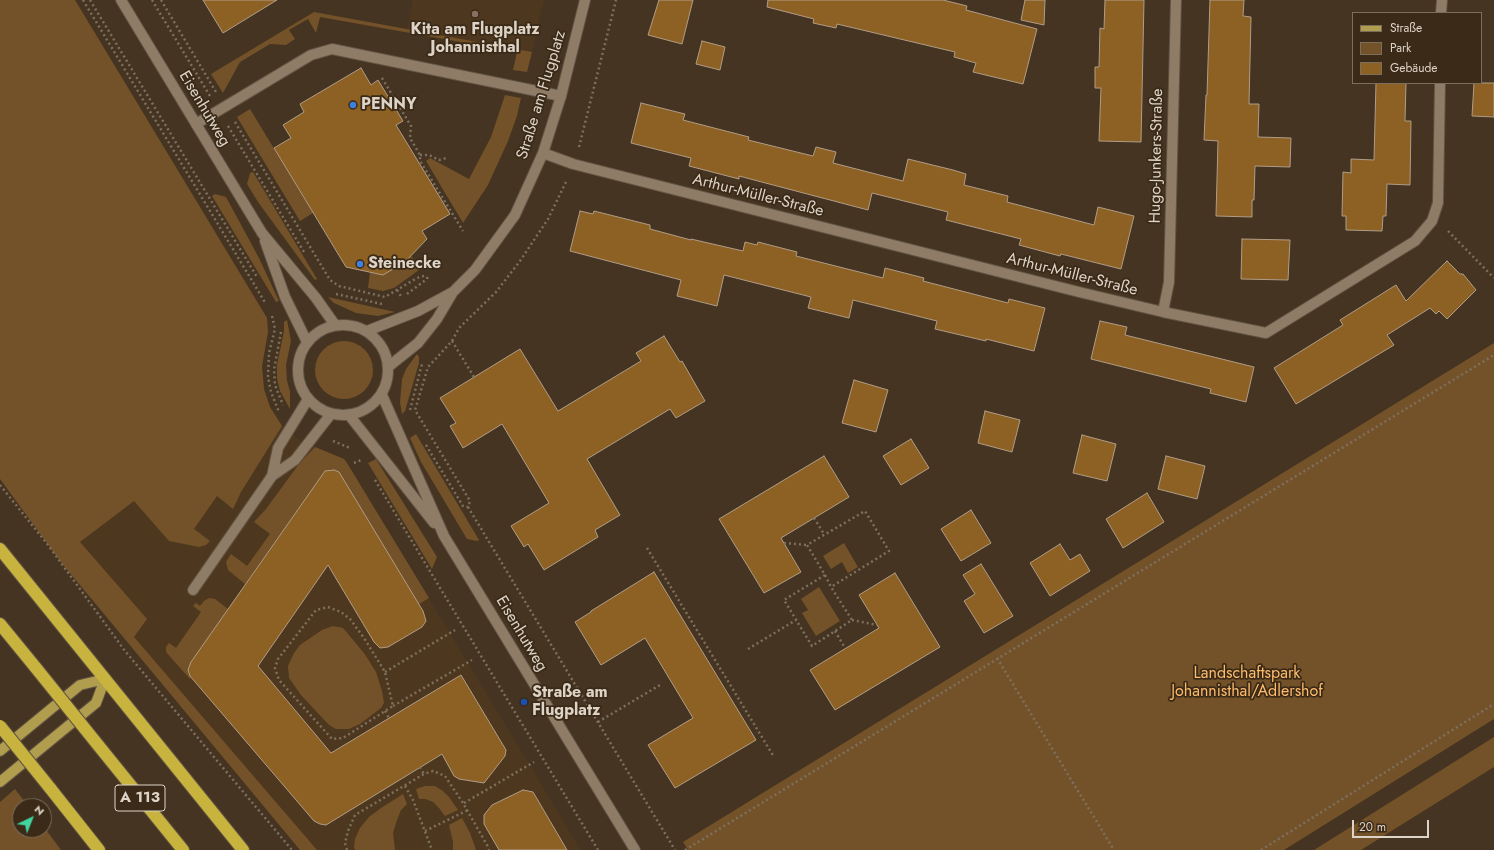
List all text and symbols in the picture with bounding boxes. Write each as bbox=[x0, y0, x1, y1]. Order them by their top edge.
marker: Kita am Flugplatz Johannisthal bbox=[470, 9, 480, 19]
legend bbox=[1352, 12, 1482, 84]
text: Straße bbox=[1390, 19, 1422, 37]
place label: Kita am Flugplatz Johannisthal bbox=[410, 20, 540, 58]
street label: Straße am Flugplatz bbox=[513, 28, 571, 162]
text: Park bbox=[1390, 39, 1411, 57]
text: Gebäude bbox=[1390, 59, 1437, 77]
street label: Eisenhutweg bbox=[174, 68, 234, 150]
street label: Hugo-Junkers-Straße bbox=[1146, 88, 1168, 224]
place label: PENNY bbox=[361, 95, 417, 115]
marker: PENNY bbox=[348, 100, 358, 110]
street label: Arthur-Müller-Straße bbox=[690, 170, 826, 222]
street label: Arthur-Müller-Straße bbox=[1004, 249, 1140, 301]
place label: Steinecke bbox=[368, 254, 441, 274]
marker: Steinecke bbox=[355, 259, 365, 269]
street label: Eisenhutweg bbox=[491, 593, 551, 675]
park label: Landschaftspark Johannisthal/Adlershof bbox=[1171, 664, 1323, 702]
place label: Straße am Flugplatz bbox=[532, 683, 608, 721]
marker: Straße am Flugplatz bbox=[519, 697, 529, 707]
road number: A 113 bbox=[115, 785, 165, 811]
north arrow bbox=[12, 798, 52, 838]
text: N bbox=[31, 801, 48, 819]
scale bar bbox=[1354, 812, 1431, 838]
text: 20 m bbox=[1359, 818, 1386, 836]

